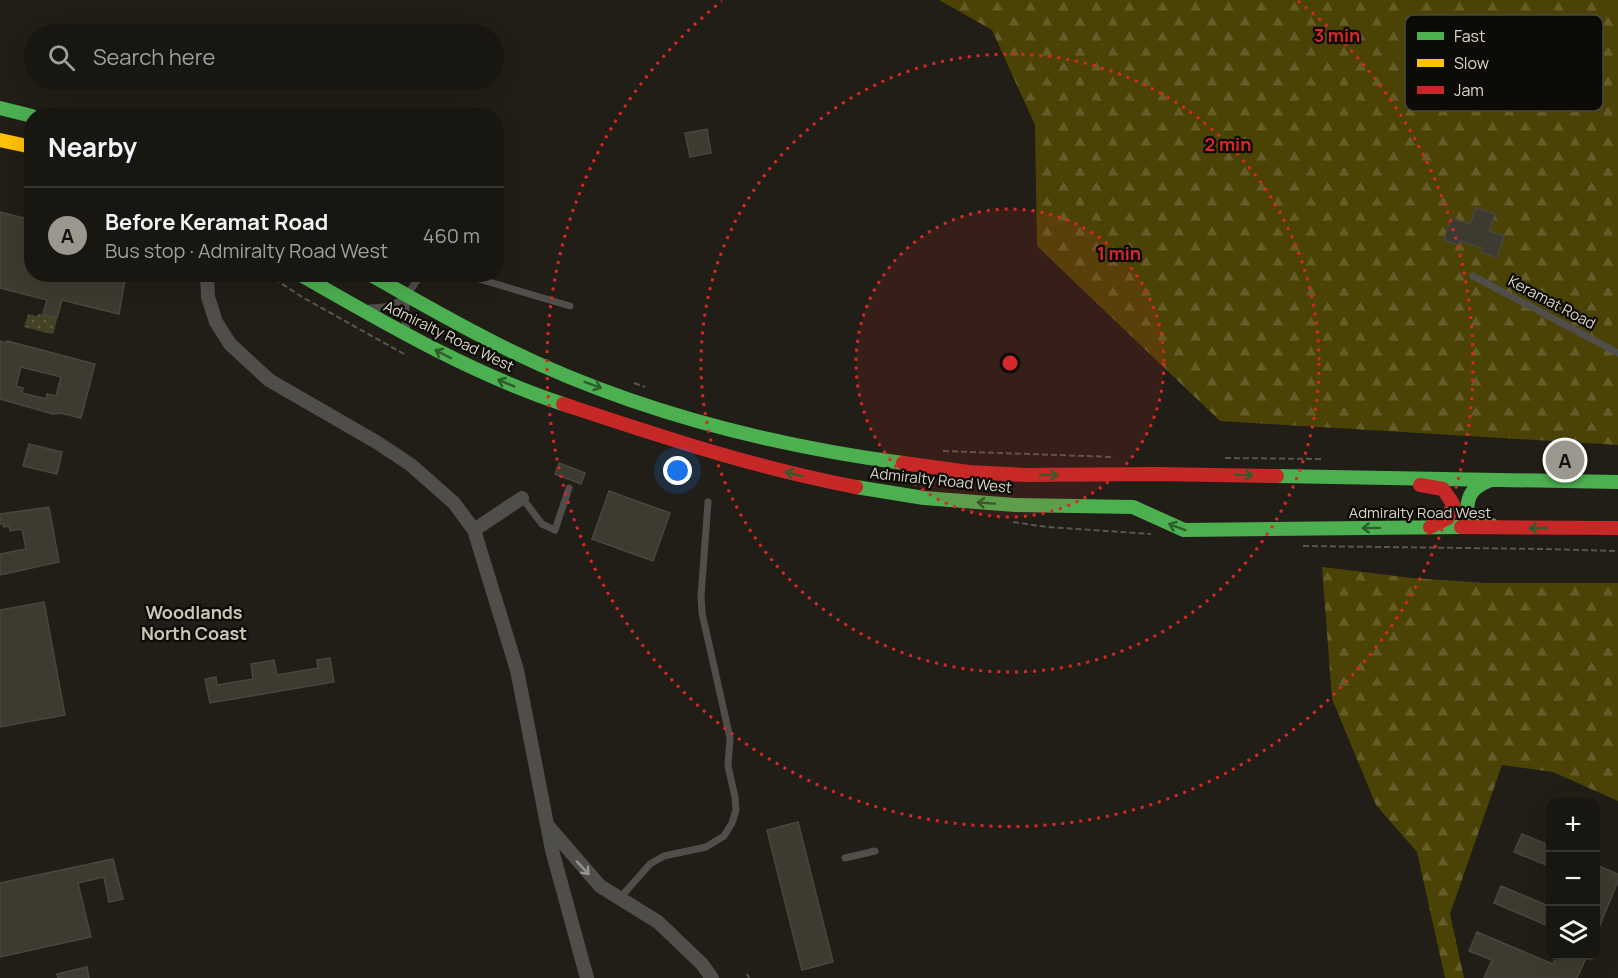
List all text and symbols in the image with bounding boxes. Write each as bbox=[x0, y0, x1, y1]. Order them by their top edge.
legend bbox=[1405, 15, 1603, 111]
text: 3 min bbox=[1314, 23, 1360, 47]
search box bbox=[24, 24, 504, 90]
text: Fast bbox=[1454, 25, 1485, 47]
icon: search bbox=[45, 41, 78, 74]
text: Search here bbox=[93, 42, 215, 72]
text: Slow bbox=[1454, 52, 1489, 74]
text: Jam bbox=[1454, 79, 1484, 101]
text: Nearby bbox=[48, 129, 137, 165]
text: 2 min bbox=[1205, 132, 1251, 156]
text: Before Keramat Road bbox=[105, 207, 328, 237]
text: A bbox=[61, 222, 74, 249]
text: 460 m bbox=[423, 222, 480, 249]
text: Bus stop · Admiralty Road West bbox=[105, 237, 388, 264]
text: 1 min bbox=[1097, 241, 1141, 265]
street label: Keramat Road bbox=[1505, 270, 1599, 334]
street label: Admiralty Road West bbox=[380, 295, 518, 377]
one-way arrow bbox=[434, 348, 452, 360]
centre of rings bbox=[1000, 353, 1020, 373]
one-way arrow bbox=[498, 377, 516, 388]
one-way arrow bbox=[583, 381, 601, 392]
pin: A bbox=[1546, 438, 1584, 482]
your location bbox=[663, 456, 692, 485]
street label: Admiralty Road West bbox=[869, 462, 1013, 498]
one-way arrow bbox=[784, 468, 803, 480]
one-way arrow bbox=[1039, 469, 1059, 481]
one-way arrow bbox=[1234, 469, 1254, 481]
one-way arrow bbox=[977, 497, 997, 508]
street label: Admiralty Road West bbox=[1349, 502, 1491, 523]
one-way arrow bbox=[1168, 520, 1187, 531]
one-way arrow bbox=[1362, 522, 1382, 534]
one-way arrow bbox=[1528, 522, 1548, 534]
district label: Woodlands North Coast bbox=[141, 600, 247, 645]
map controls bbox=[1546, 798, 1600, 960]
button: + bbox=[1546, 798, 1600, 852]
button: − bbox=[1546, 852, 1600, 906]
one-way arrow bbox=[576, 860, 590, 875]
button: layers bbox=[1546, 906, 1600, 960]

